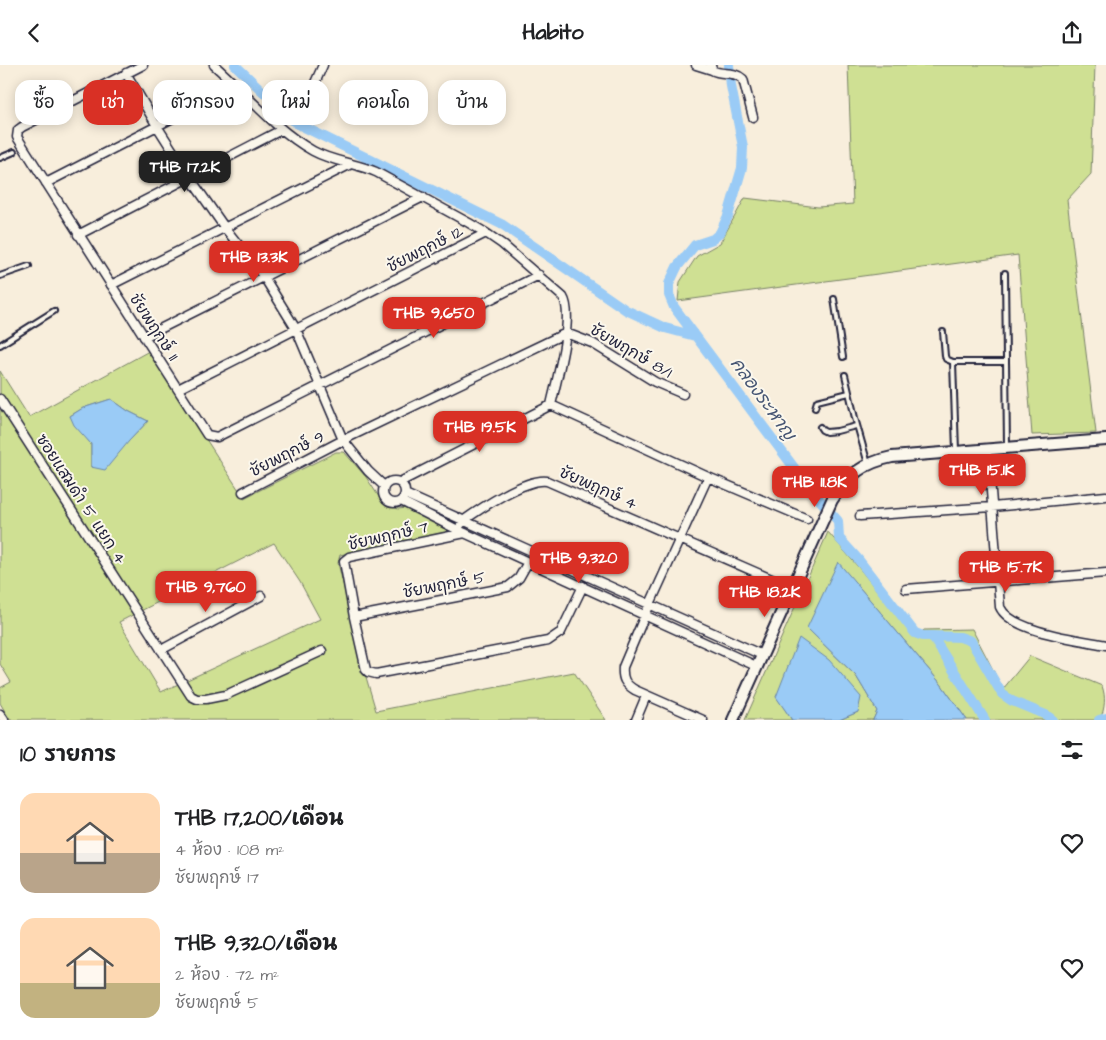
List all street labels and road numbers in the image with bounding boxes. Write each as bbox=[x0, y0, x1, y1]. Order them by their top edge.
street label: ชัยพฤกษ์ 12 bbox=[382, 219, 467, 278]
street label: ชัยพฤกษ์ 11 bbox=[124, 288, 185, 365]
street label: ชัยพฤกษ์ 8/1 bbox=[586, 318, 677, 383]
street label: ชัยพฤกษ์ 9 bbox=[245, 425, 328, 482]
street label: ซอยแสมดำ 5 แยก 4 bbox=[31, 430, 131, 568]
street label: ชัยพฤกษ์ 4 bbox=[556, 460, 641, 515]
street label: ชัยพฤกษ์ 7 bbox=[345, 515, 431, 556]
street label: ชัยพฤกษ์ 5 bbox=[401, 565, 488, 604]

